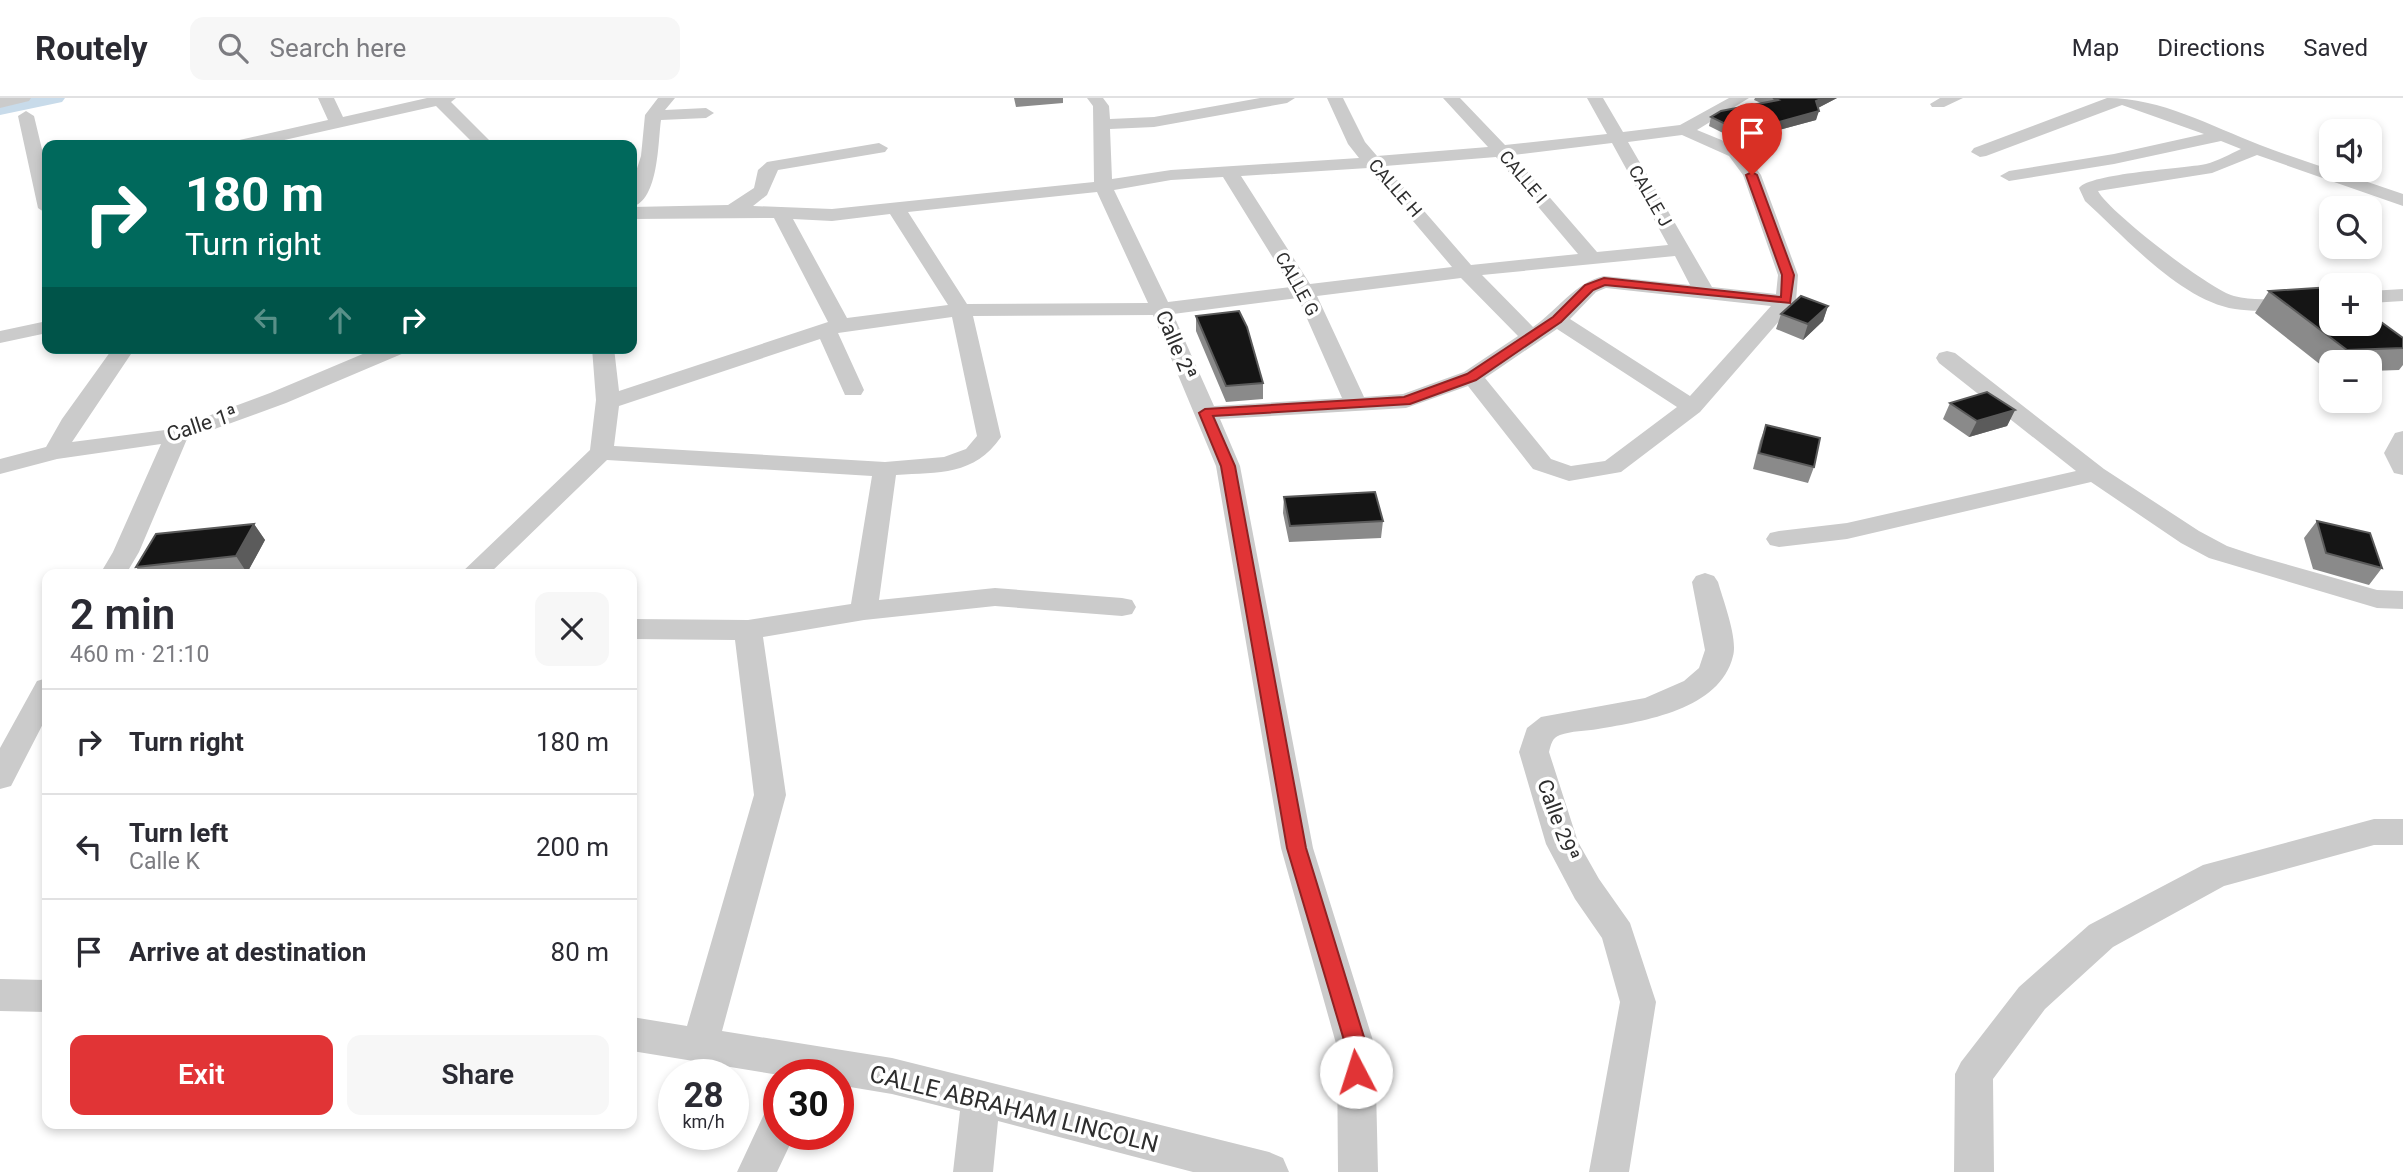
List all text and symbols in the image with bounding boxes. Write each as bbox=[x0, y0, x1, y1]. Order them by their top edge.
search box bbox=[190, 17, 680, 80]
text: Routely bbox=[35, 29, 148, 68]
icon: search bbox=[214, 29, 252, 67]
text: Search here bbox=[270, 33, 406, 63]
text: Map bbox=[2072, 34, 2119, 62]
text: Directions bbox=[2157, 34, 2265, 62]
text: Saved bbox=[2303, 34, 2368, 62]
pin bbox=[1722, 103, 1782, 175]
icon: arrive bbox=[1733, 114, 1771, 152]
map controls bbox=[2319, 119, 2382, 413]
button: sound bbox=[2319, 119, 2382, 182]
street label: CALLE I bbox=[1495, 146, 1551, 207]
street label: CALLE H bbox=[1364, 154, 1426, 221]
street label: CALLE J bbox=[1624, 161, 1676, 230]
text: 180 m bbox=[185, 166, 324, 223]
icon: right bbox=[70, 168, 161, 259]
button: search bbox=[2319, 196, 2382, 259]
text: Turn right bbox=[185, 225, 321, 263]
street label: CALLE G bbox=[1271, 248, 1324, 319]
button: + bbox=[2319, 273, 2382, 336]
icon: left bbox=[248, 301, 286, 339]
icon: ahead bbox=[321, 301, 359, 339]
icon: right bbox=[394, 301, 432, 339]
street label: Calle 2ª bbox=[1151, 307, 1201, 383]
button: − bbox=[2319, 350, 2382, 413]
street label: Calle 1ª bbox=[164, 401, 240, 447]
text: 2 min bbox=[70, 590, 175, 639]
button: close bbox=[535, 592, 609, 666]
text: 460 m · 21:10 bbox=[70, 641, 209, 668]
icon: right bbox=[70, 723, 108, 761]
text: Turn right bbox=[129, 727, 244, 757]
text: 180 m bbox=[536, 727, 609, 757]
street label: Calle 29ª bbox=[1532, 776, 1584, 864]
text: Turn left bbox=[129, 818, 228, 848]
icon: left bbox=[70, 828, 108, 866]
text: 200 m bbox=[536, 832, 609, 862]
text: Calle K bbox=[129, 848, 200, 875]
icon: arrive bbox=[70, 933, 108, 971]
text: Arrive at destination bbox=[129, 937, 366, 967]
text: 80 m bbox=[551, 937, 609, 967]
button: Exit bbox=[70, 1035, 333, 1115]
button: Share bbox=[347, 1035, 609, 1115]
position arrow bbox=[1319, 1035, 1393, 1109]
speed limit sign: 30 bbox=[763, 1059, 854, 1150]
street label: CALLE ABRAHAM LINCOLN bbox=[867, 1060, 1161, 1158]
text: 28 bbox=[683, 1075, 724, 1116]
text: km/h bbox=[682, 1111, 725, 1132]

